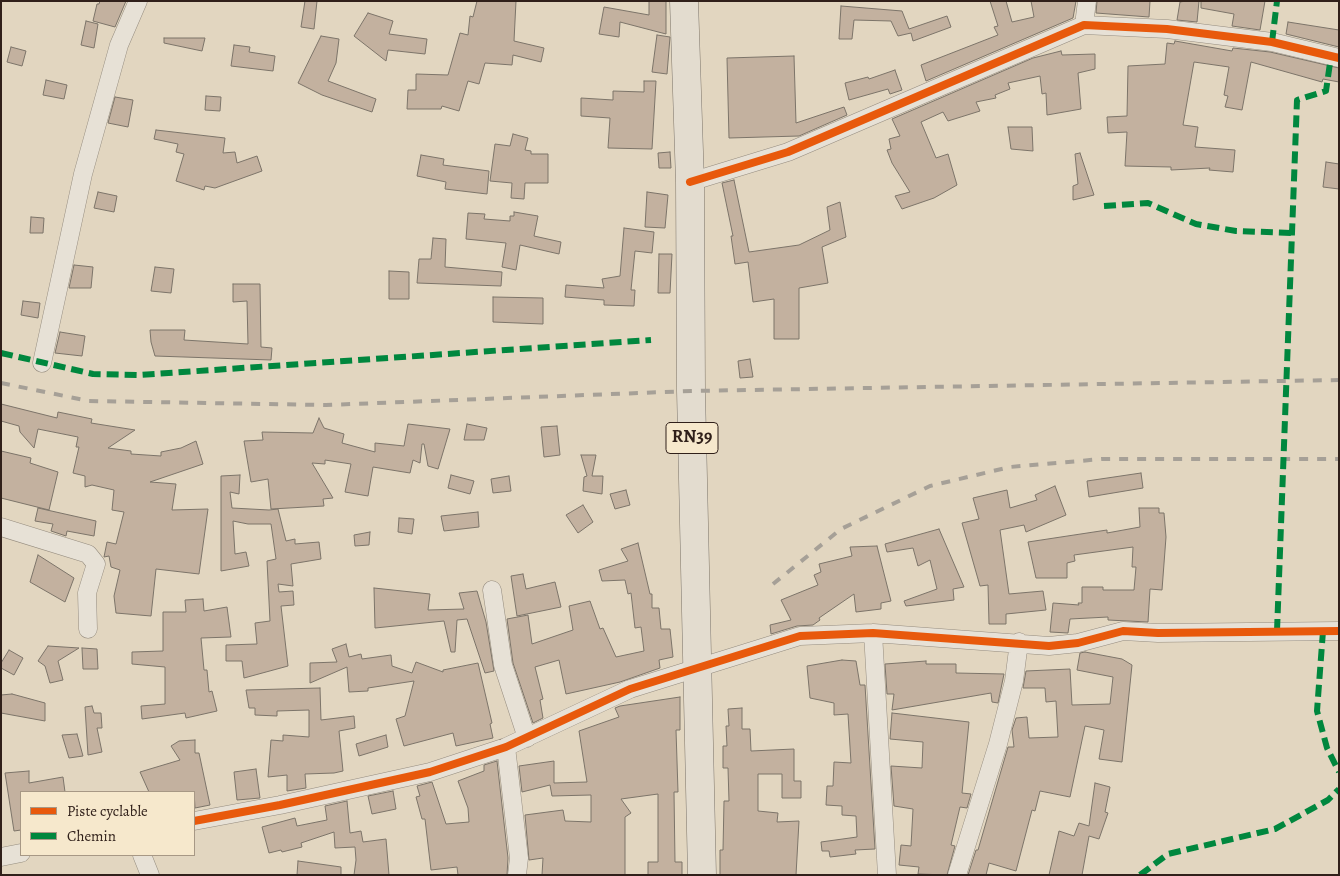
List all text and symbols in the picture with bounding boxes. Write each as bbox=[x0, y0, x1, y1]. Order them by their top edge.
road number: RN39 bbox=[666, 422, 718, 453]
legend bbox=[20, 791, 195, 856]
text: Piste cyclable bbox=[67, 801, 148, 821]
text: Chemin bbox=[67, 826, 116, 846]

